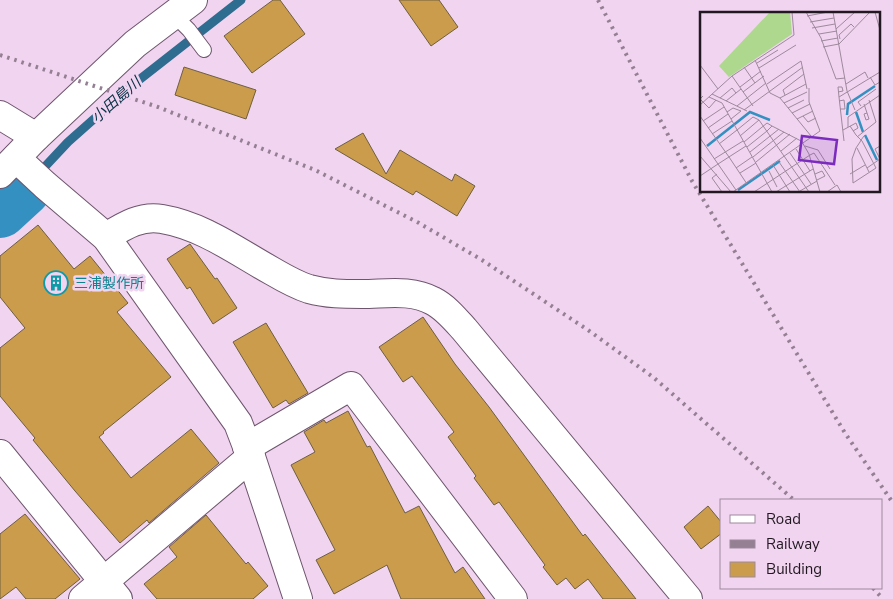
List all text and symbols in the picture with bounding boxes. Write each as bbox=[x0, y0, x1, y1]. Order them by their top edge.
inset map bbox=[700, 12, 880, 192]
water label: 小田島川 bbox=[87, 71, 147, 127]
building icon: 三浦製作所 bbox=[43, 270, 69, 296]
place label: 三浦製作所 bbox=[74, 274, 144, 293]
legend bbox=[720, 499, 883, 589]
text: Road bbox=[766, 509, 801, 529]
text: Railway bbox=[766, 534, 820, 554]
text: Building bbox=[766, 559, 822, 579]

